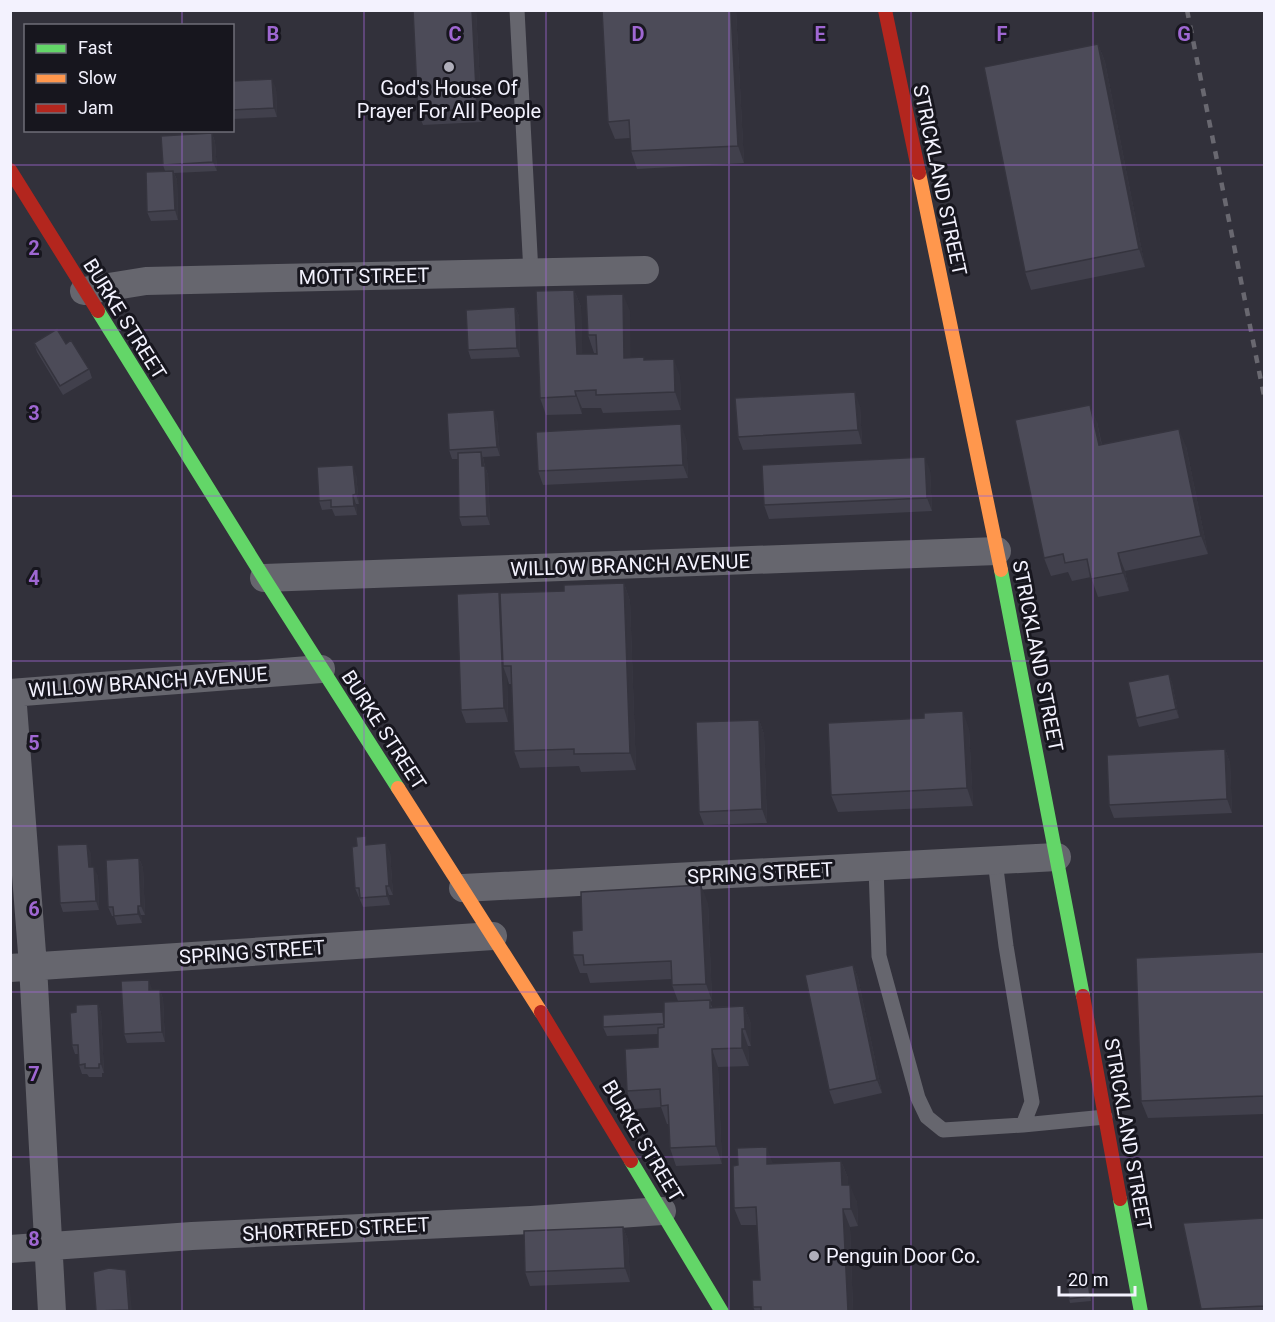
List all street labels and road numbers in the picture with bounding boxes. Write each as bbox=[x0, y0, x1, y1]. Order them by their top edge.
street label: STRICKLAND STREET bbox=[908, 82, 972, 278]
street label: BURKE STREET bbox=[78, 254, 172, 384]
street label: MOTT STREET bbox=[299, 263, 430, 289]
street label: WILLOW BRANCH AVENUE bbox=[510, 549, 750, 581]
street label: STRICKLAND STREET bbox=[1008, 558, 1068, 754]
street label: WILLOW BRANCH AVENUE bbox=[28, 662, 268, 702]
street label: BURKE STREET bbox=[336, 666, 432, 794]
street label: SPRING STREET bbox=[686, 857, 834, 889]
street label: SPRING STREET bbox=[178, 935, 326, 969]
street label: STRICKLAND STREET bbox=[1099, 1036, 1157, 1232]
street label: BURKE STREET bbox=[597, 1076, 689, 1206]
street label: SHORTREED STREET bbox=[242, 1212, 430, 1246]

